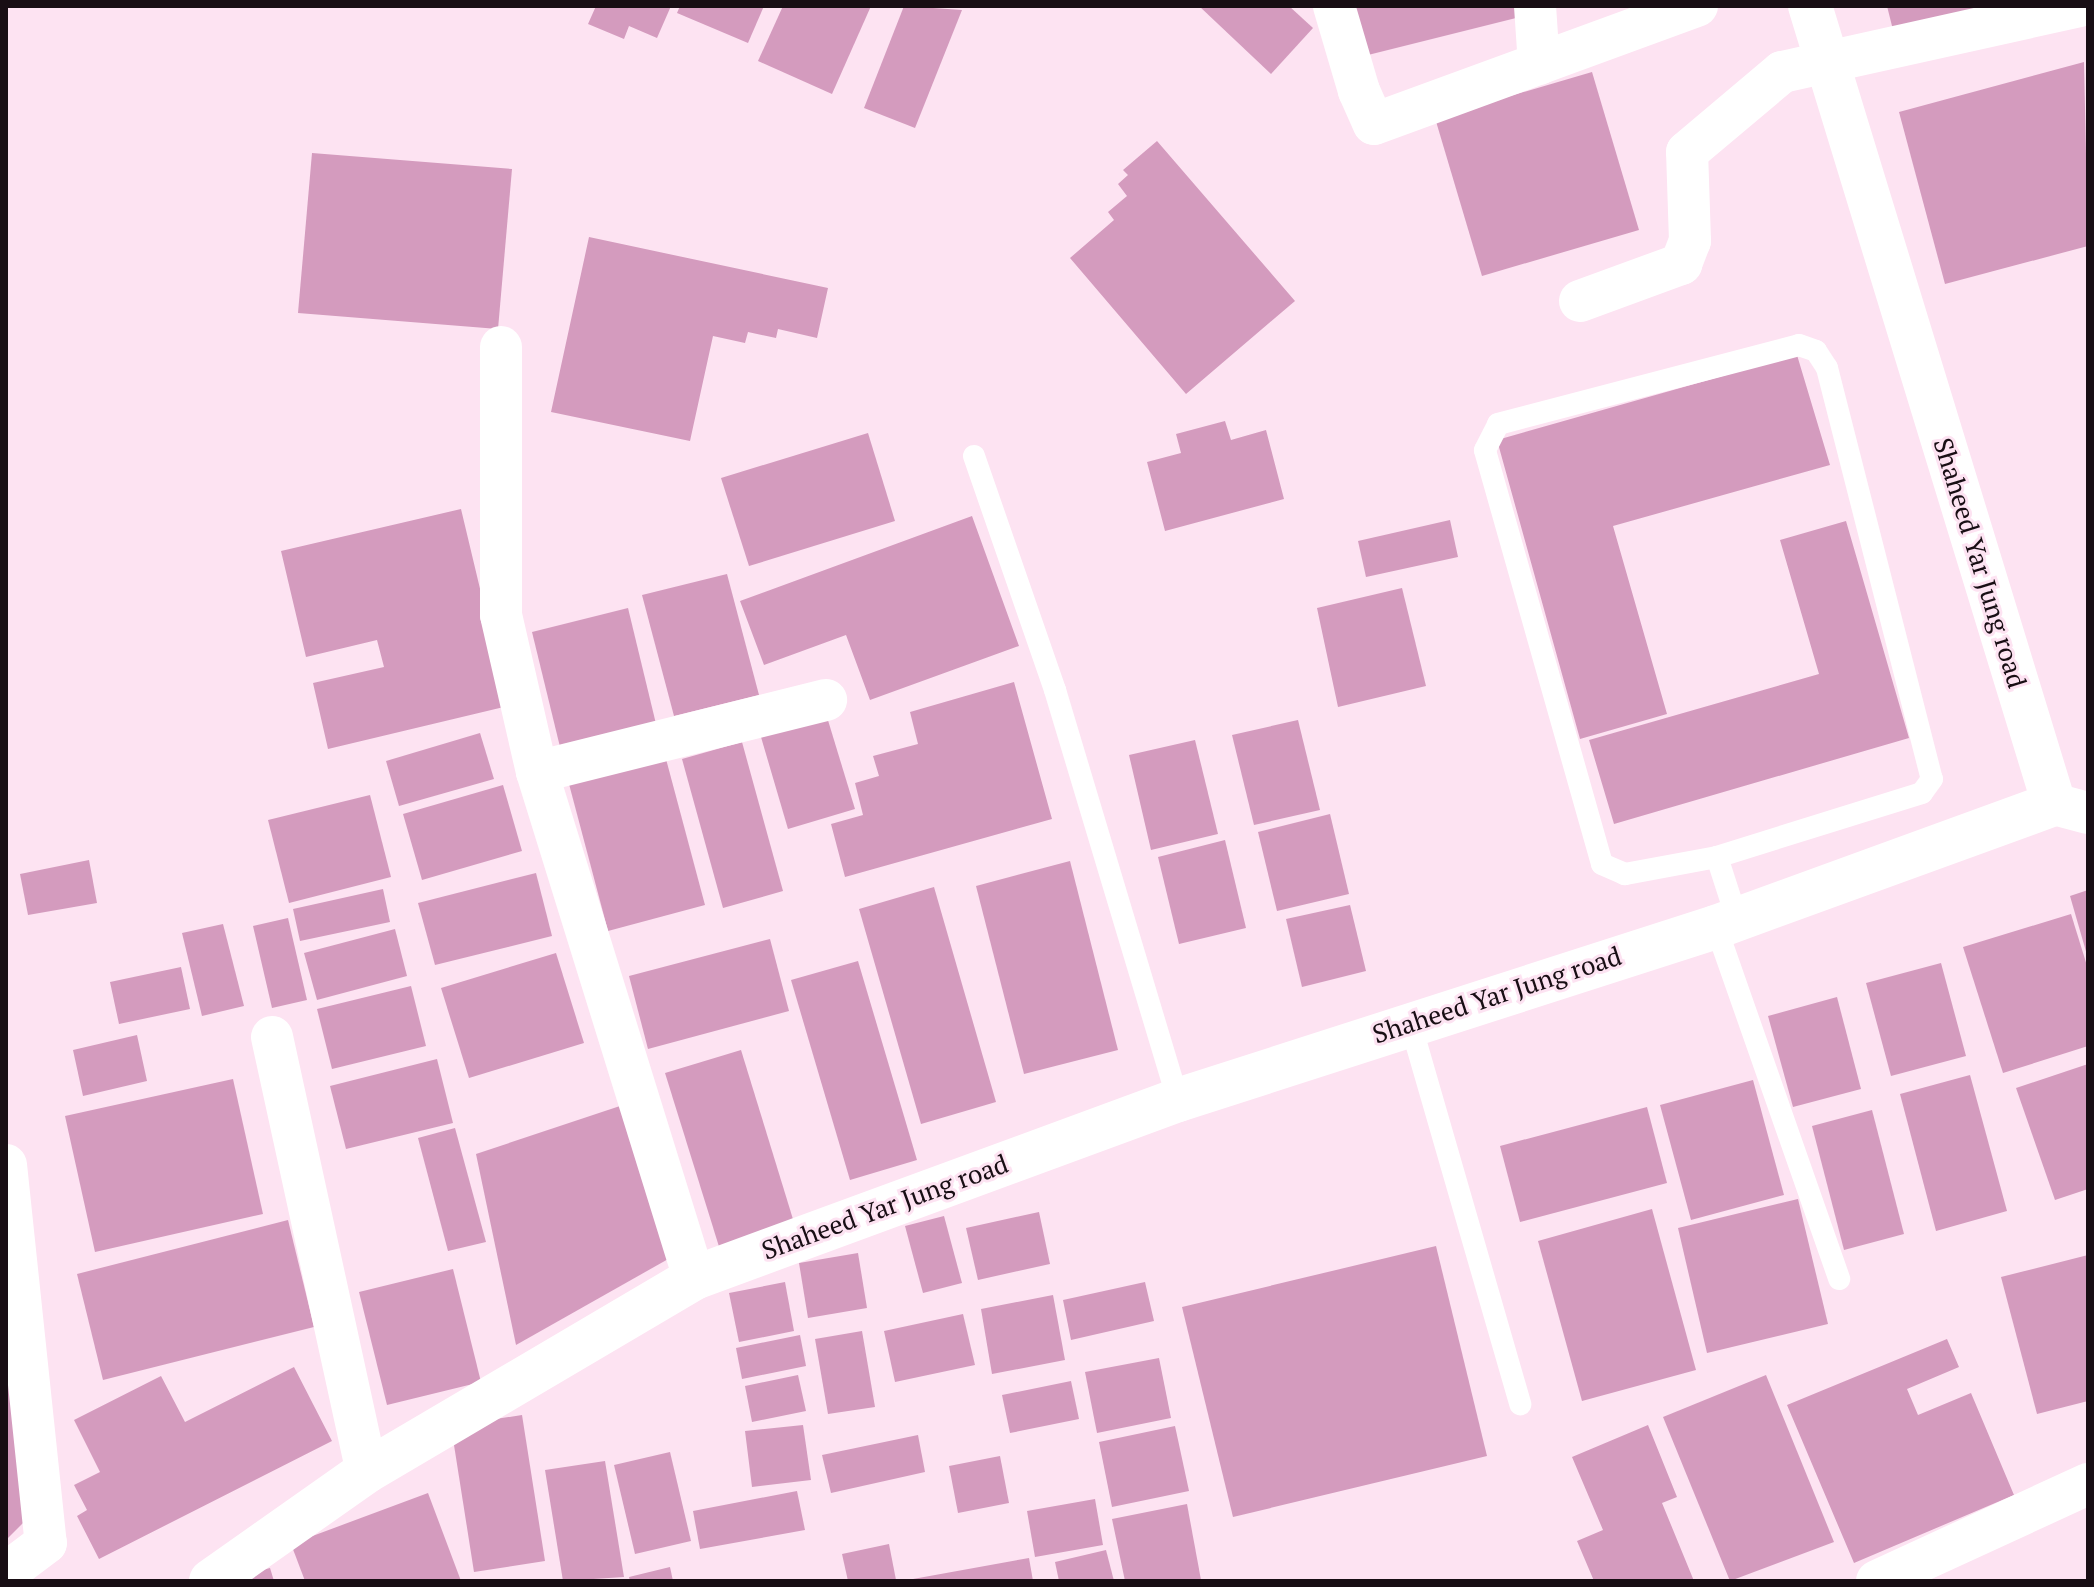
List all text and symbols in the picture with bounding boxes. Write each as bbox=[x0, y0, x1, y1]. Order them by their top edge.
street label: Shaheed Yar Jung road bbox=[1927, 434, 2033, 692]
street label: Shaheed Yar Jung road bbox=[1369, 940, 1625, 1050]
street label: Shaheed Yar Jung road bbox=[758, 1148, 1012, 1266]

